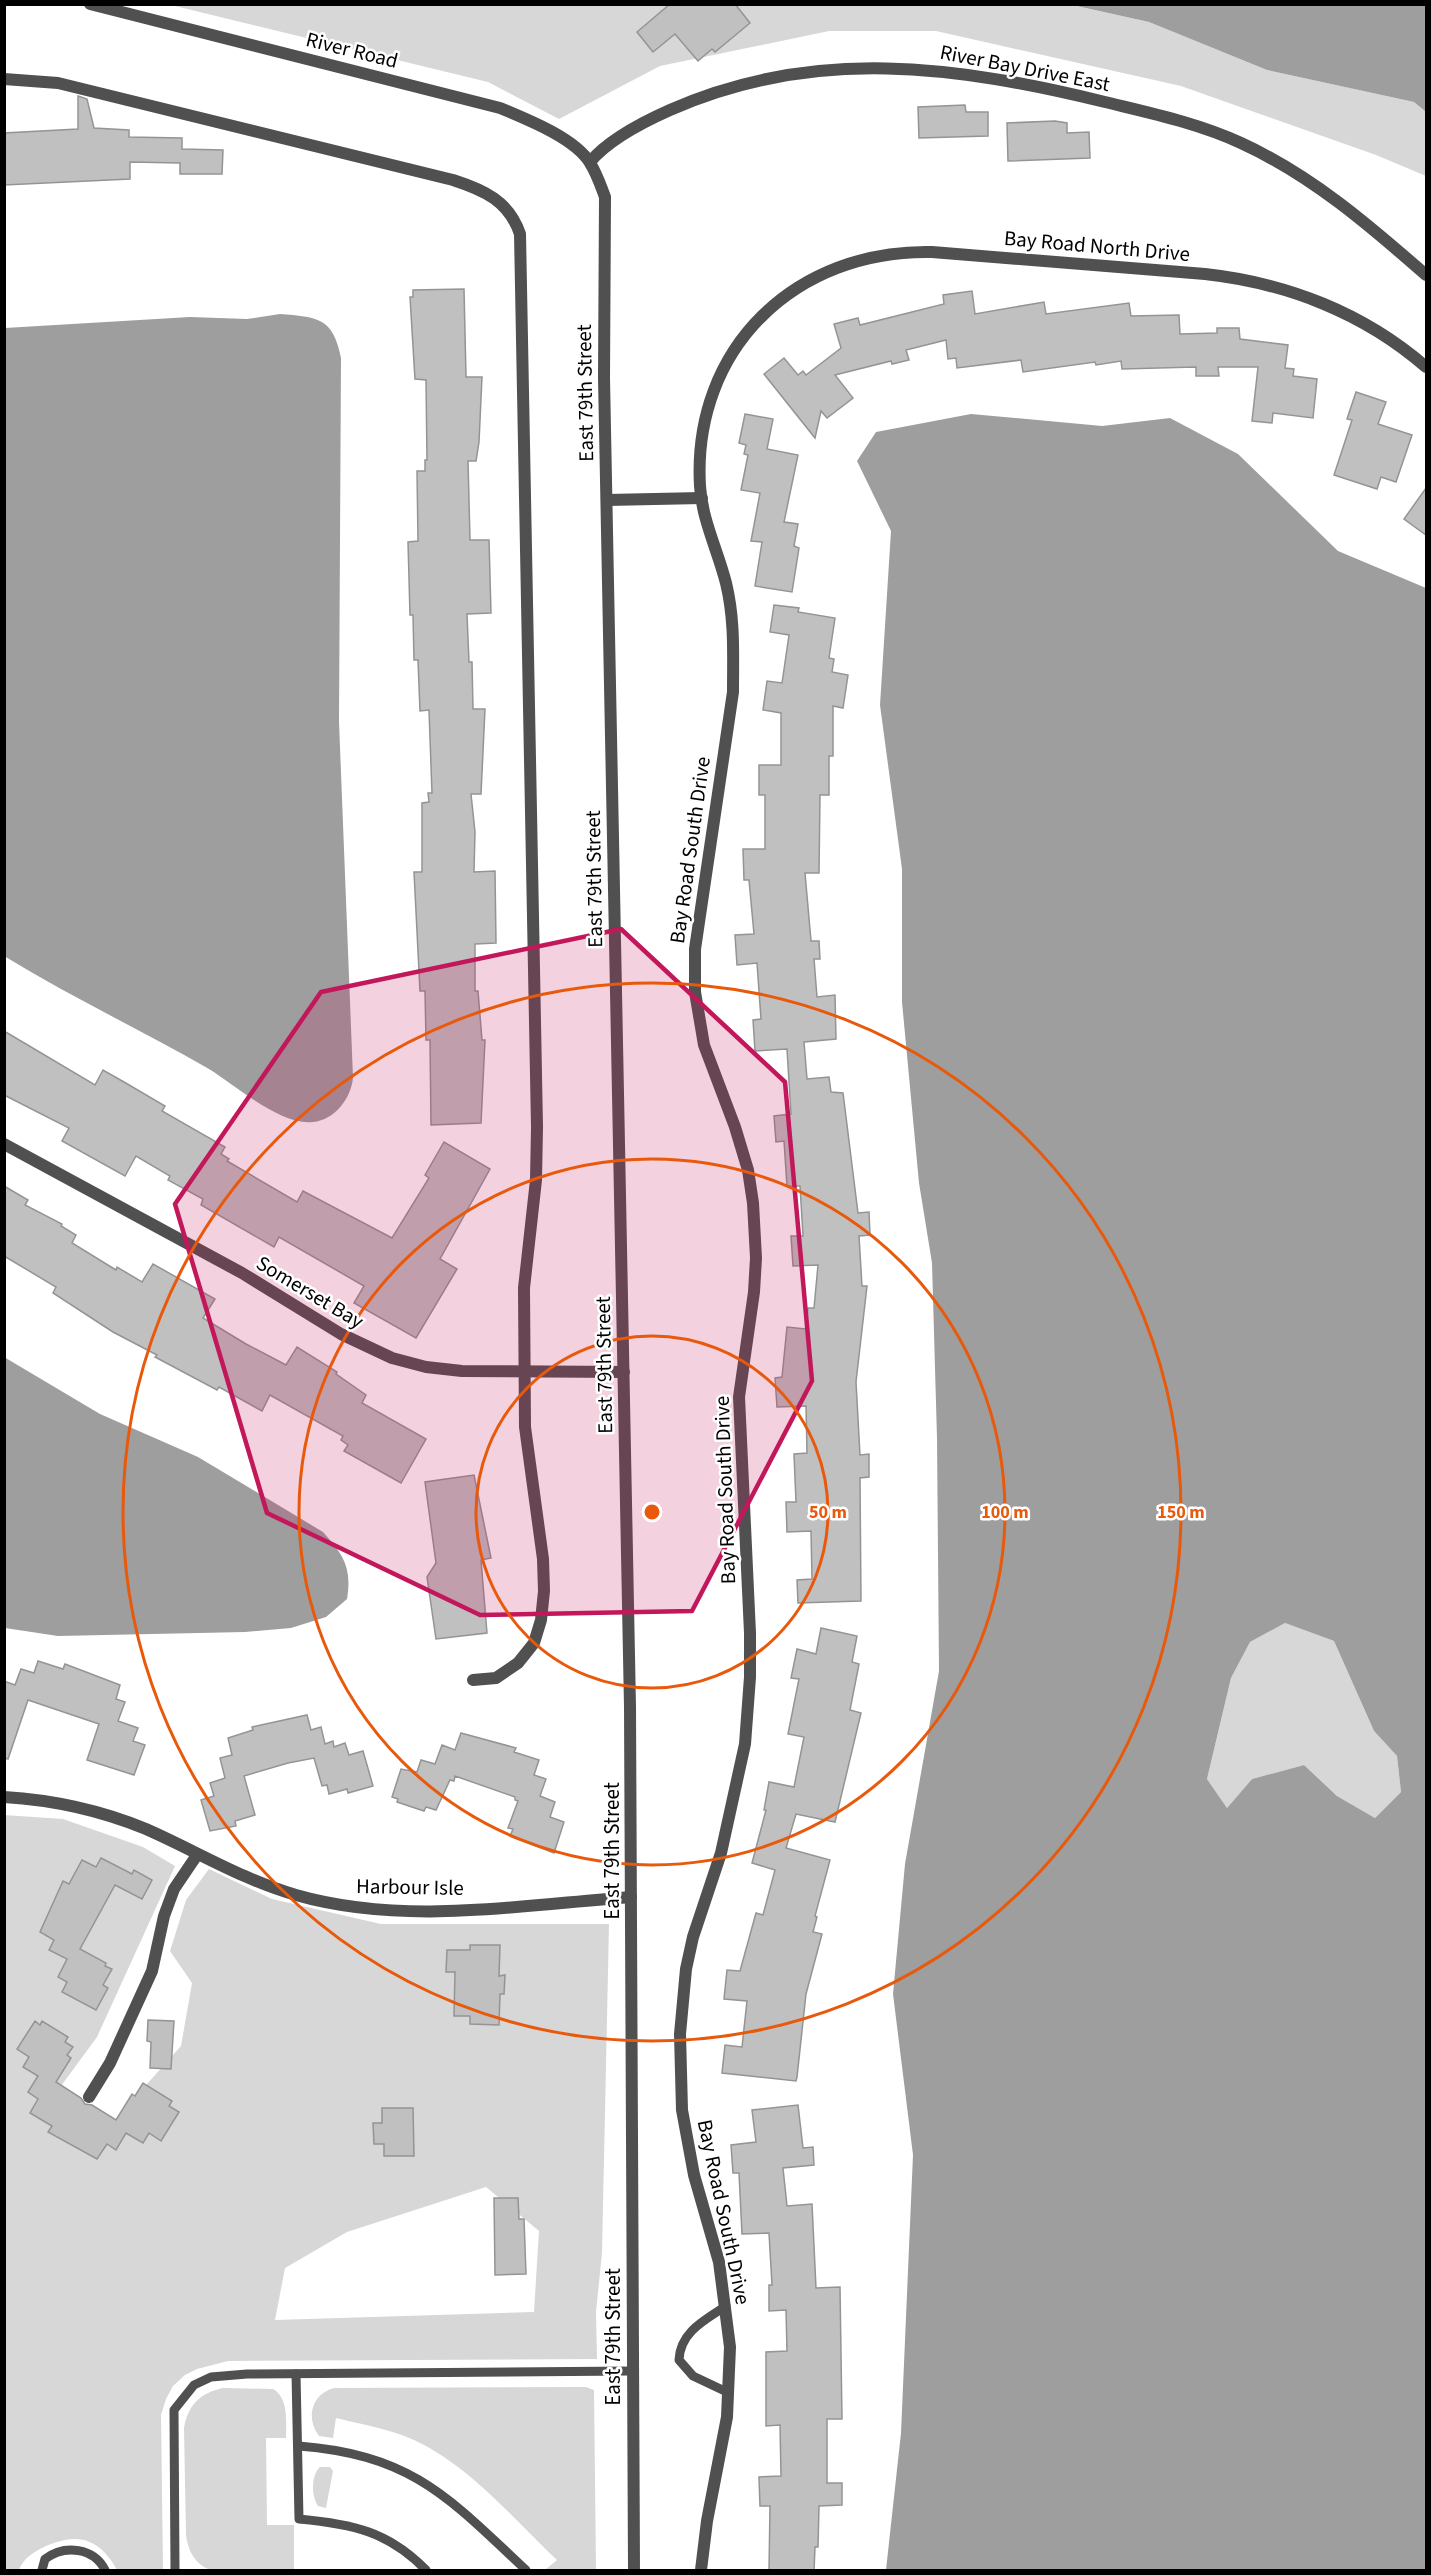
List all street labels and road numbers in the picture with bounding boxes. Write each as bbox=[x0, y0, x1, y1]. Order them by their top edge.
street label: River Road bbox=[303, 24, 401, 76]
street label: River Bay Drive East bbox=[937, 37, 1113, 99]
street label: Bay Road North Drive bbox=[1003, 223, 1191, 269]
street label: East 79th Street bbox=[569, 324, 601, 462]
street label: Bay Road South Drive bbox=[662, 755, 718, 945]
street label: East 79th Street bbox=[578, 810, 610, 948]
street label: Somerset Bay bbox=[251, 1248, 370, 1336]
street label: East 79th Street bbox=[588, 1296, 620, 1434]
street label: Bay Road South Drive bbox=[707, 1395, 743, 1585]
street label: East 79th Street bbox=[597, 1782, 627, 1920]
street label: Harbour Isle bbox=[356, 1871, 464, 1903]
street label: Bay Road South Drive bbox=[690, 2117, 758, 2307]
street label: East 79th Street bbox=[598, 2268, 628, 2406]

